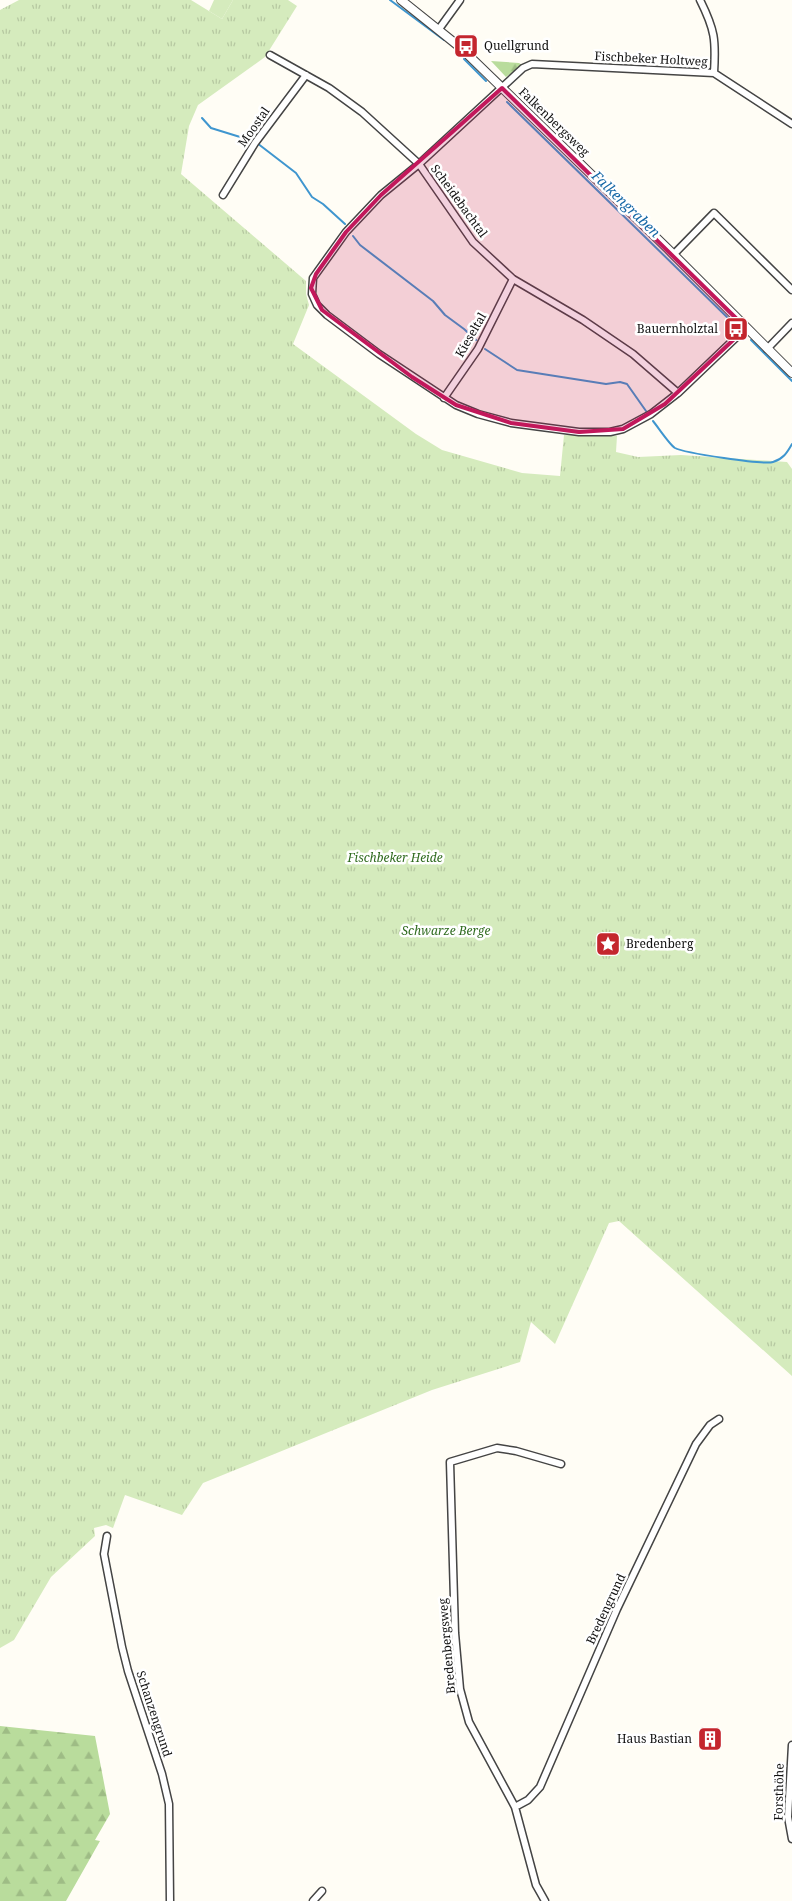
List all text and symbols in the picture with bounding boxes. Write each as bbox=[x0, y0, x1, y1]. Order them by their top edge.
bus stop icon: Quellgrund bbox=[453, 33, 479, 59]
place label: Quellgrund bbox=[484, 37, 550, 54]
street label: Fischbeker Holtweg bbox=[594, 47, 709, 70]
street label: Falkenbergsweg bbox=[515, 83, 594, 160]
street label: Moostal bbox=[234, 103, 274, 150]
street label: Scheidebachtal bbox=[427, 161, 492, 241]
water label: Falkengraben bbox=[587, 165, 665, 242]
street label: Kieseltal bbox=[451, 309, 490, 360]
bus stop icon: Bauernholztal bbox=[723, 316, 749, 342]
place label: Bauernholztal bbox=[637, 320, 718, 337]
park label: Fischbeker Heide bbox=[346, 849, 443, 866]
park label: Schwarze Berge bbox=[402, 922, 491, 939]
place icon: Bredenberg bbox=[595, 931, 621, 957]
place label: Bredenberg bbox=[626, 935, 694, 952]
street label: Bredengrund bbox=[582, 1570, 630, 1647]
street label: Bredenbergsweg bbox=[434, 1597, 459, 1695]
street label: Schanzengrund bbox=[133, 1669, 177, 1760]
building icon: Haus Bastian bbox=[697, 1726, 723, 1752]
place label: Haus Bastian bbox=[617, 1730, 692, 1747]
street label: Forsthöhe bbox=[770, 1763, 787, 1821]

